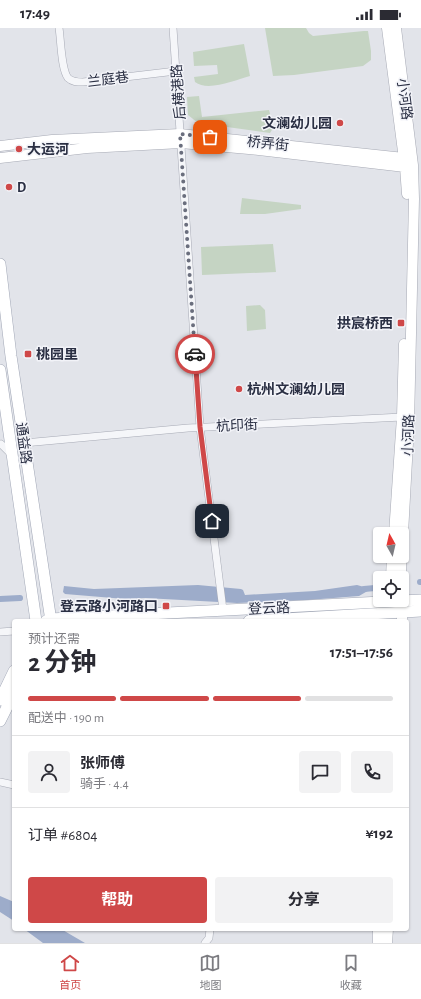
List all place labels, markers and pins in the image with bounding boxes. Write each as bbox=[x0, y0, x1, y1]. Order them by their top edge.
place label: 文澜幼儿园 bbox=[262, 115, 332, 131]
marker: 文澜幼儿园 bbox=[335, 118, 345, 128]
pin bbox=[193, 120, 227, 154]
place label: 大运河 bbox=[27, 142, 69, 157]
marker: 大运河 bbox=[14, 144, 24, 154]
place label: D bbox=[17, 181, 26, 195]
marker: D bbox=[4, 182, 14, 192]
place label: 拱宸桥西 bbox=[337, 316, 393, 331]
marker: 拱宸桥西 bbox=[396, 318, 406, 328]
place label: 桃园里 bbox=[36, 347, 78, 362]
marker: 桃园里 bbox=[23, 349, 33, 359]
place label: 杭州文澜幼儿园 bbox=[247, 381, 345, 397]
marker: 杭州文澜幼儿园 bbox=[234, 384, 244, 394]
pin bbox=[195, 504, 229, 538]
place label: 登云路小河路口 bbox=[60, 599, 158, 614]
marker: 登云路小河路口 bbox=[161, 601, 171, 611]

